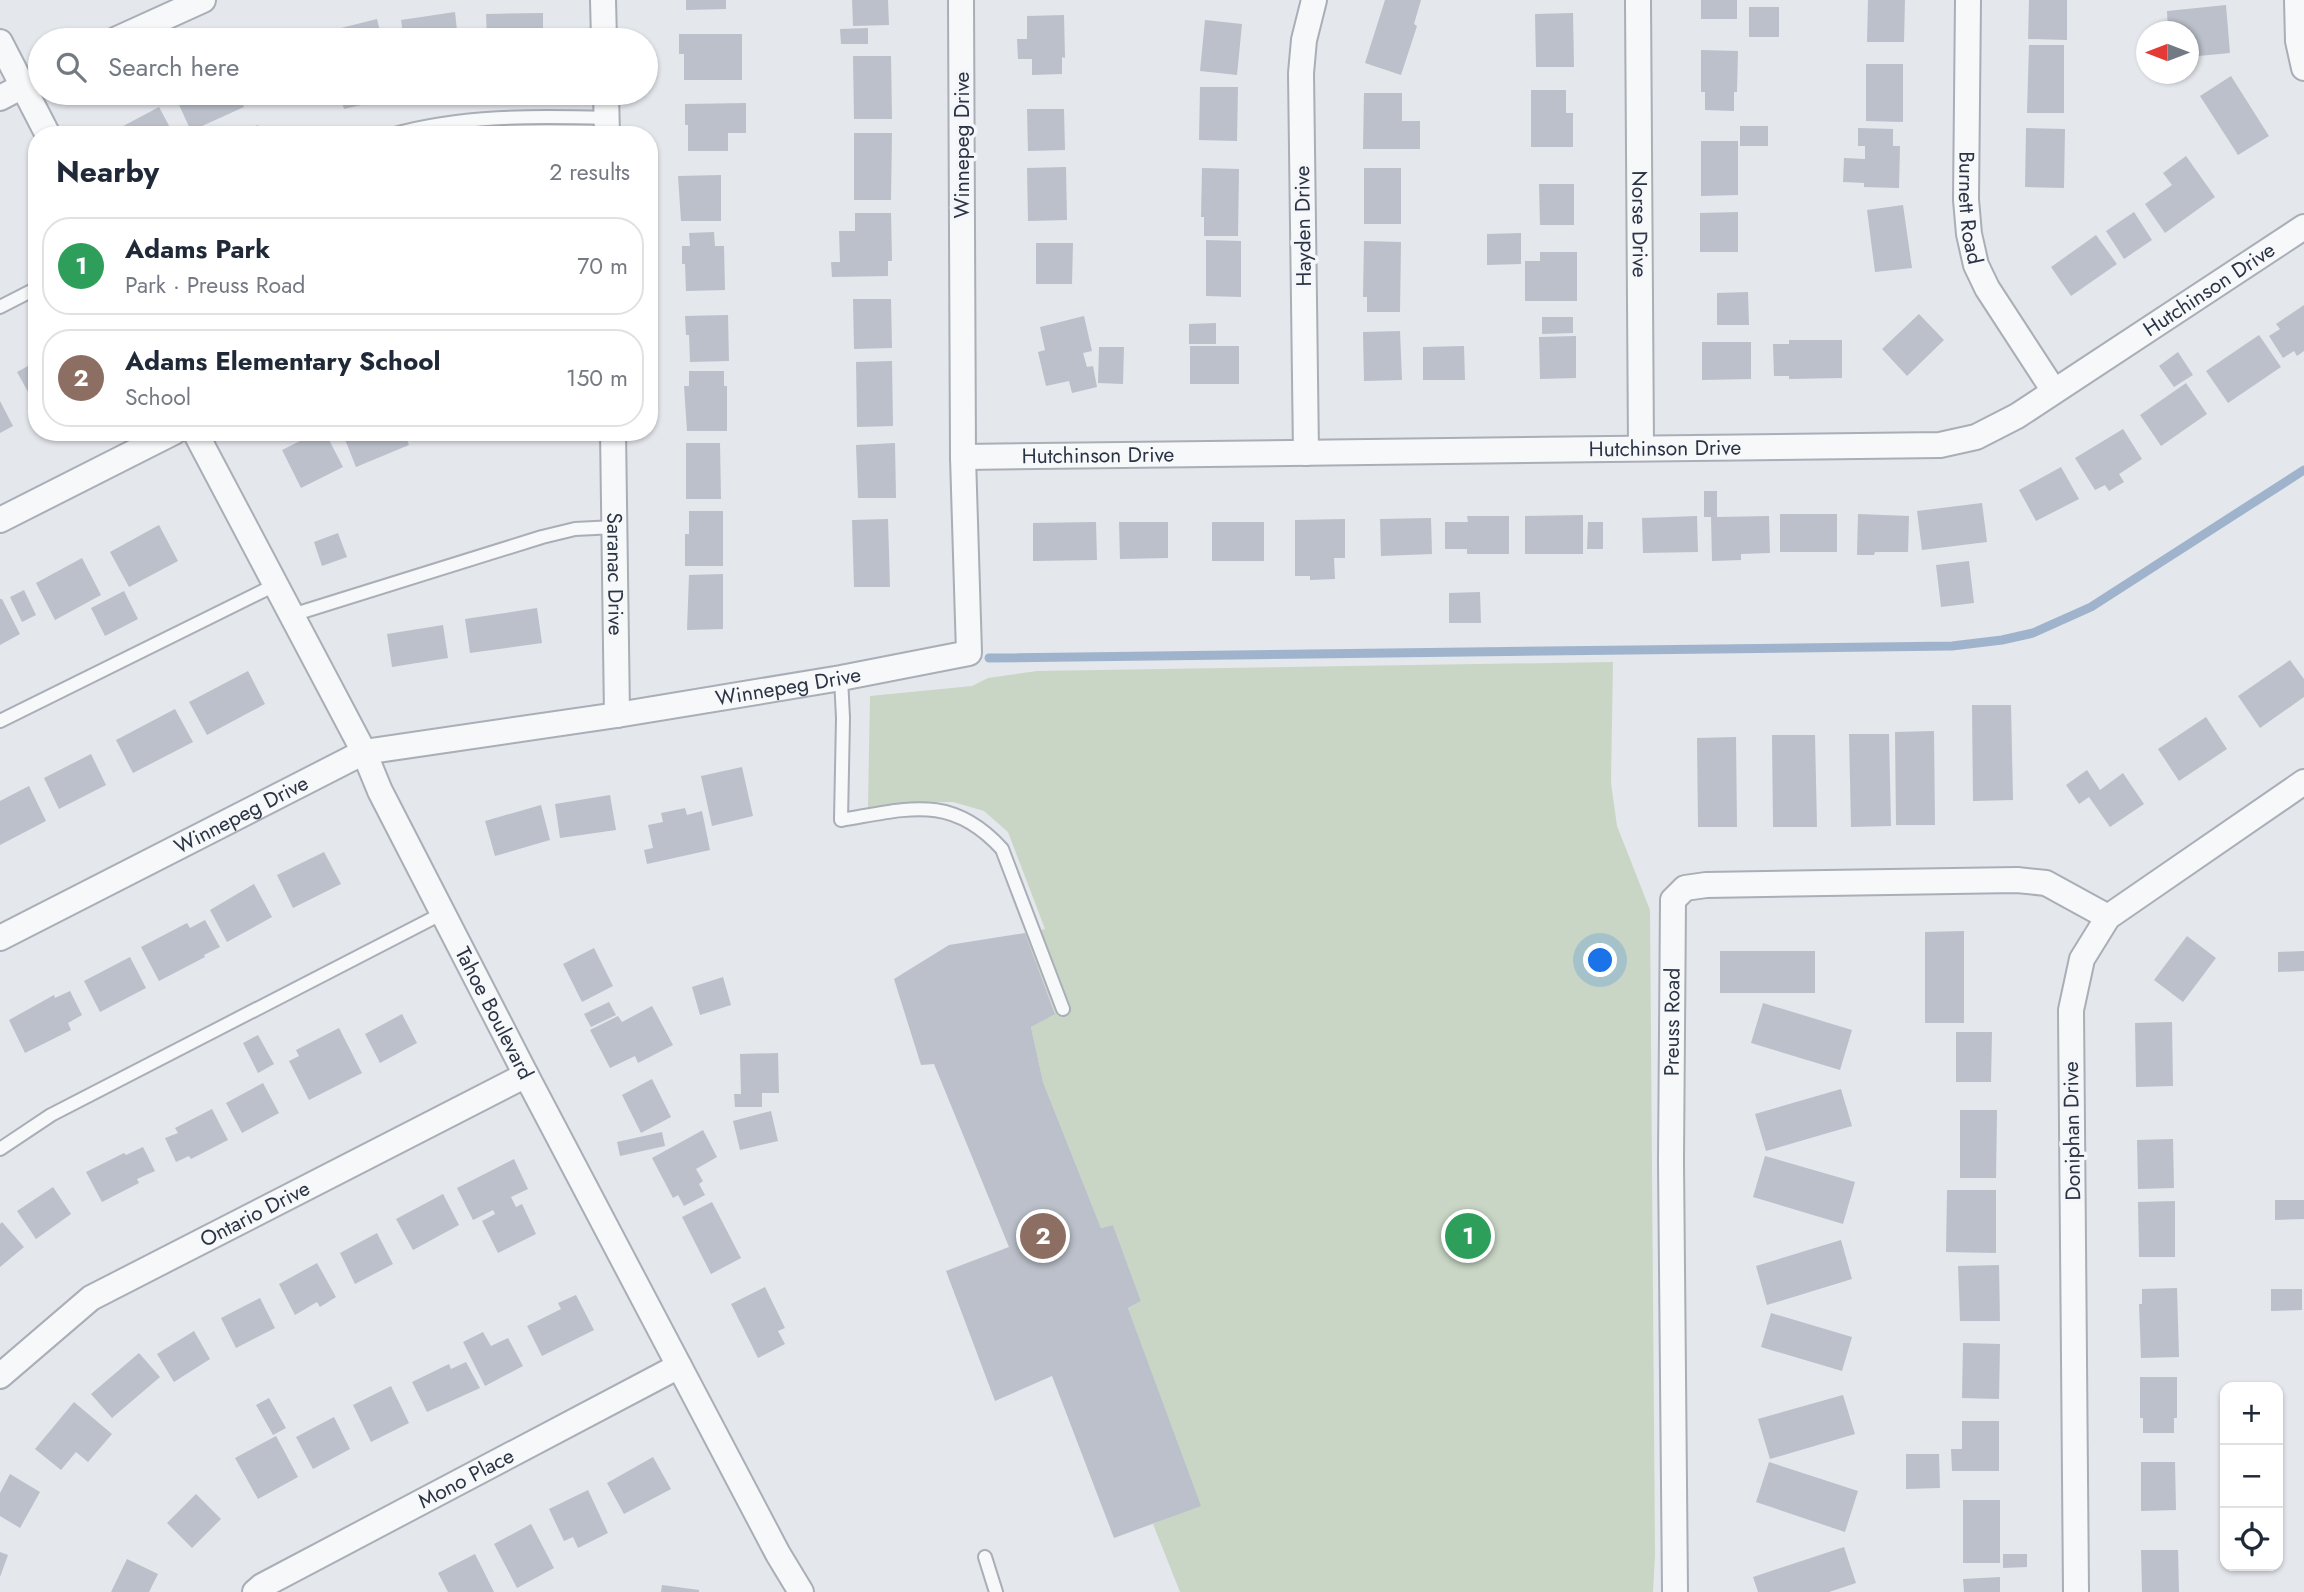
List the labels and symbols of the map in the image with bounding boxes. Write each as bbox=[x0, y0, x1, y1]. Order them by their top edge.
north arrow bbox=[2136, 21, 2199, 84]
street label: Winnepeg Drive bbox=[947, 71, 977, 218]
street label: Burnett Road bbox=[1951, 151, 1990, 267]
street label: Hayden Drive bbox=[1287, 165, 1319, 287]
street label: Norse Drive bbox=[1624, 170, 1655, 278]
street label: Hutchinson Drive bbox=[2137, 235, 2281, 344]
street label: Hutchinson Drive bbox=[1588, 432, 1742, 464]
street label: Hutchinson Drive bbox=[1021, 439, 1175, 471]
street label: Saranac Drive bbox=[599, 512, 631, 636]
street label: Winnepeg Drive bbox=[713, 659, 864, 713]
street label: Winnepeg Drive bbox=[169, 768, 314, 861]
street label: Tahoe Boulevard bbox=[448, 942, 541, 1085]
your location bbox=[1583, 943, 1617, 977]
street label: Preuss Road bbox=[1657, 968, 1687, 1076]
street label: Doniphan Drive bbox=[2056, 1061, 2088, 1201]
street label: Ontario Drive bbox=[195, 1173, 315, 1255]
pin: 2 bbox=[1020, 1210, 1066, 1262]
pin: 1 bbox=[1445, 1210, 1491, 1262]
street label: Mono Place bbox=[413, 1441, 520, 1516]

